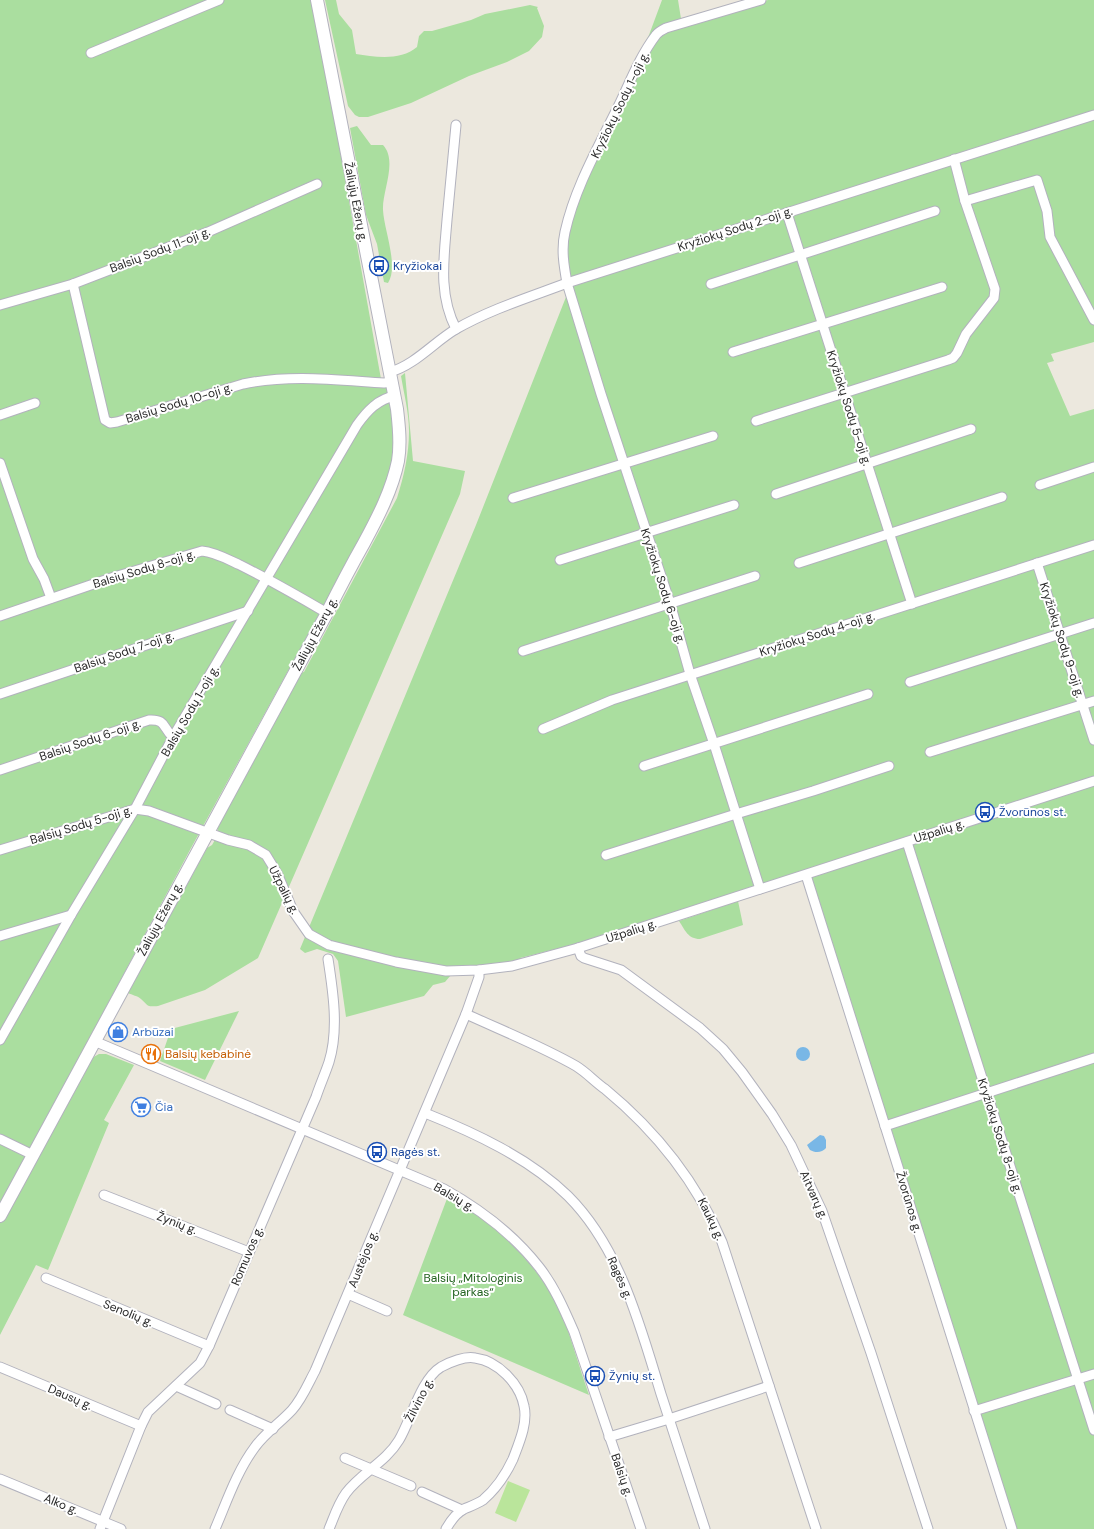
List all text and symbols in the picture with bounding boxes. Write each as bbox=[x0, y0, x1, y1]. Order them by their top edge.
street label: Kryžiokų Sodų 1-oji g. bbox=[587, 49, 653, 161]
street label: Žaliųjų Ežerų g. bbox=[340, 161, 372, 243]
street label: Kryžiokų Sodų 2-oji g. bbox=[675, 203, 795, 255]
street label: Balsių Sodų 11-oji g. bbox=[108, 223, 212, 277]
bus stop icon: Kryžiokai bbox=[368, 255, 390, 277]
place label: Kryžiokai bbox=[393, 258, 442, 274]
street label: Kryžiokų Sodų 5-oji g. bbox=[823, 348, 875, 468]
street label: Balsių Sodų 10-oji g. bbox=[124, 379, 234, 427]
street label: Kryžiokų Sodų 6-oji g. bbox=[637, 526, 689, 646]
street label: Balsių Sodų 8-oji g. bbox=[91, 546, 197, 592]
street label: Kryžiokų Sodų 9-oji g. bbox=[1036, 580, 1088, 700]
street label: Žaliųjų Ežerų g. bbox=[289, 594, 341, 674]
street label: Kryžiokų Sodų 4-oji g. bbox=[757, 608, 877, 660]
street label: Balsių Sodų 7-oji g. bbox=[72, 627, 176, 677]
street label: Balsių Sodų 1-oji g. bbox=[157, 663, 223, 759]
street label: Balsių Sodų 6-oji g. bbox=[37, 715, 143, 765]
bus stop icon: Žvorūnos st. bbox=[974, 801, 996, 823]
street label: Balsių Sodų 5-oji g. bbox=[28, 802, 134, 848]
place label: Žvorūnos st. bbox=[999, 804, 1066, 820]
street label: Užpalių g. bbox=[912, 815, 966, 847]
street label: Užpalių g. bbox=[265, 863, 303, 917]
street label: Žaliųjų Ežerų g. bbox=[134, 879, 186, 959]
street label: Užpalių g. bbox=[604, 915, 658, 947]
shop icon: Arbūzai bbox=[107, 1021, 129, 1043]
place label: Arbūzai bbox=[132, 1024, 174, 1040]
restaurant icon: Balsių kebabinė bbox=[140, 1043, 162, 1065]
place label: Balsių kebabinė bbox=[165, 1046, 251, 1062]
street label: Kryžiokų Sodų 8-oji g. bbox=[974, 1076, 1026, 1196]
supermarket icon: Čia bbox=[130, 1096, 152, 1118]
place label: Čia bbox=[155, 1099, 173, 1115]
bus stop icon: Ragės st. bbox=[366, 1141, 388, 1163]
place label: Ragės st. bbox=[391, 1144, 440, 1160]
street label: Aitvarų g. bbox=[796, 1168, 832, 1222]
street label: Žvorūnos g. bbox=[892, 1169, 926, 1235]
street label: Balsių g. bbox=[431, 1179, 477, 1215]
street label: Kaukų g. bbox=[694, 1195, 728, 1243]
street label: Žynių g. bbox=[154, 1208, 200, 1238]
street label: Romuvos g. bbox=[227, 1224, 267, 1288]
street label: Austėjos g. bbox=[344, 1228, 382, 1290]
street label: Ragės g. bbox=[604, 1254, 636, 1302]
park label: Balsių „Mitologinis parkas“ bbox=[423, 1270, 523, 1300]
street label: Senolių g. bbox=[101, 1296, 155, 1330]
bus stop icon: Žynių st. bbox=[584, 1365, 606, 1387]
place label: Žynių st. bbox=[609, 1368, 655, 1384]
street label: Žilvino g. bbox=[401, 1375, 437, 1425]
street label: Dausų g. bbox=[45, 1380, 95, 1414]
street label: Balsių g. bbox=[607, 1451, 637, 1499]
street label: Alko g. bbox=[41, 1490, 81, 1518]

